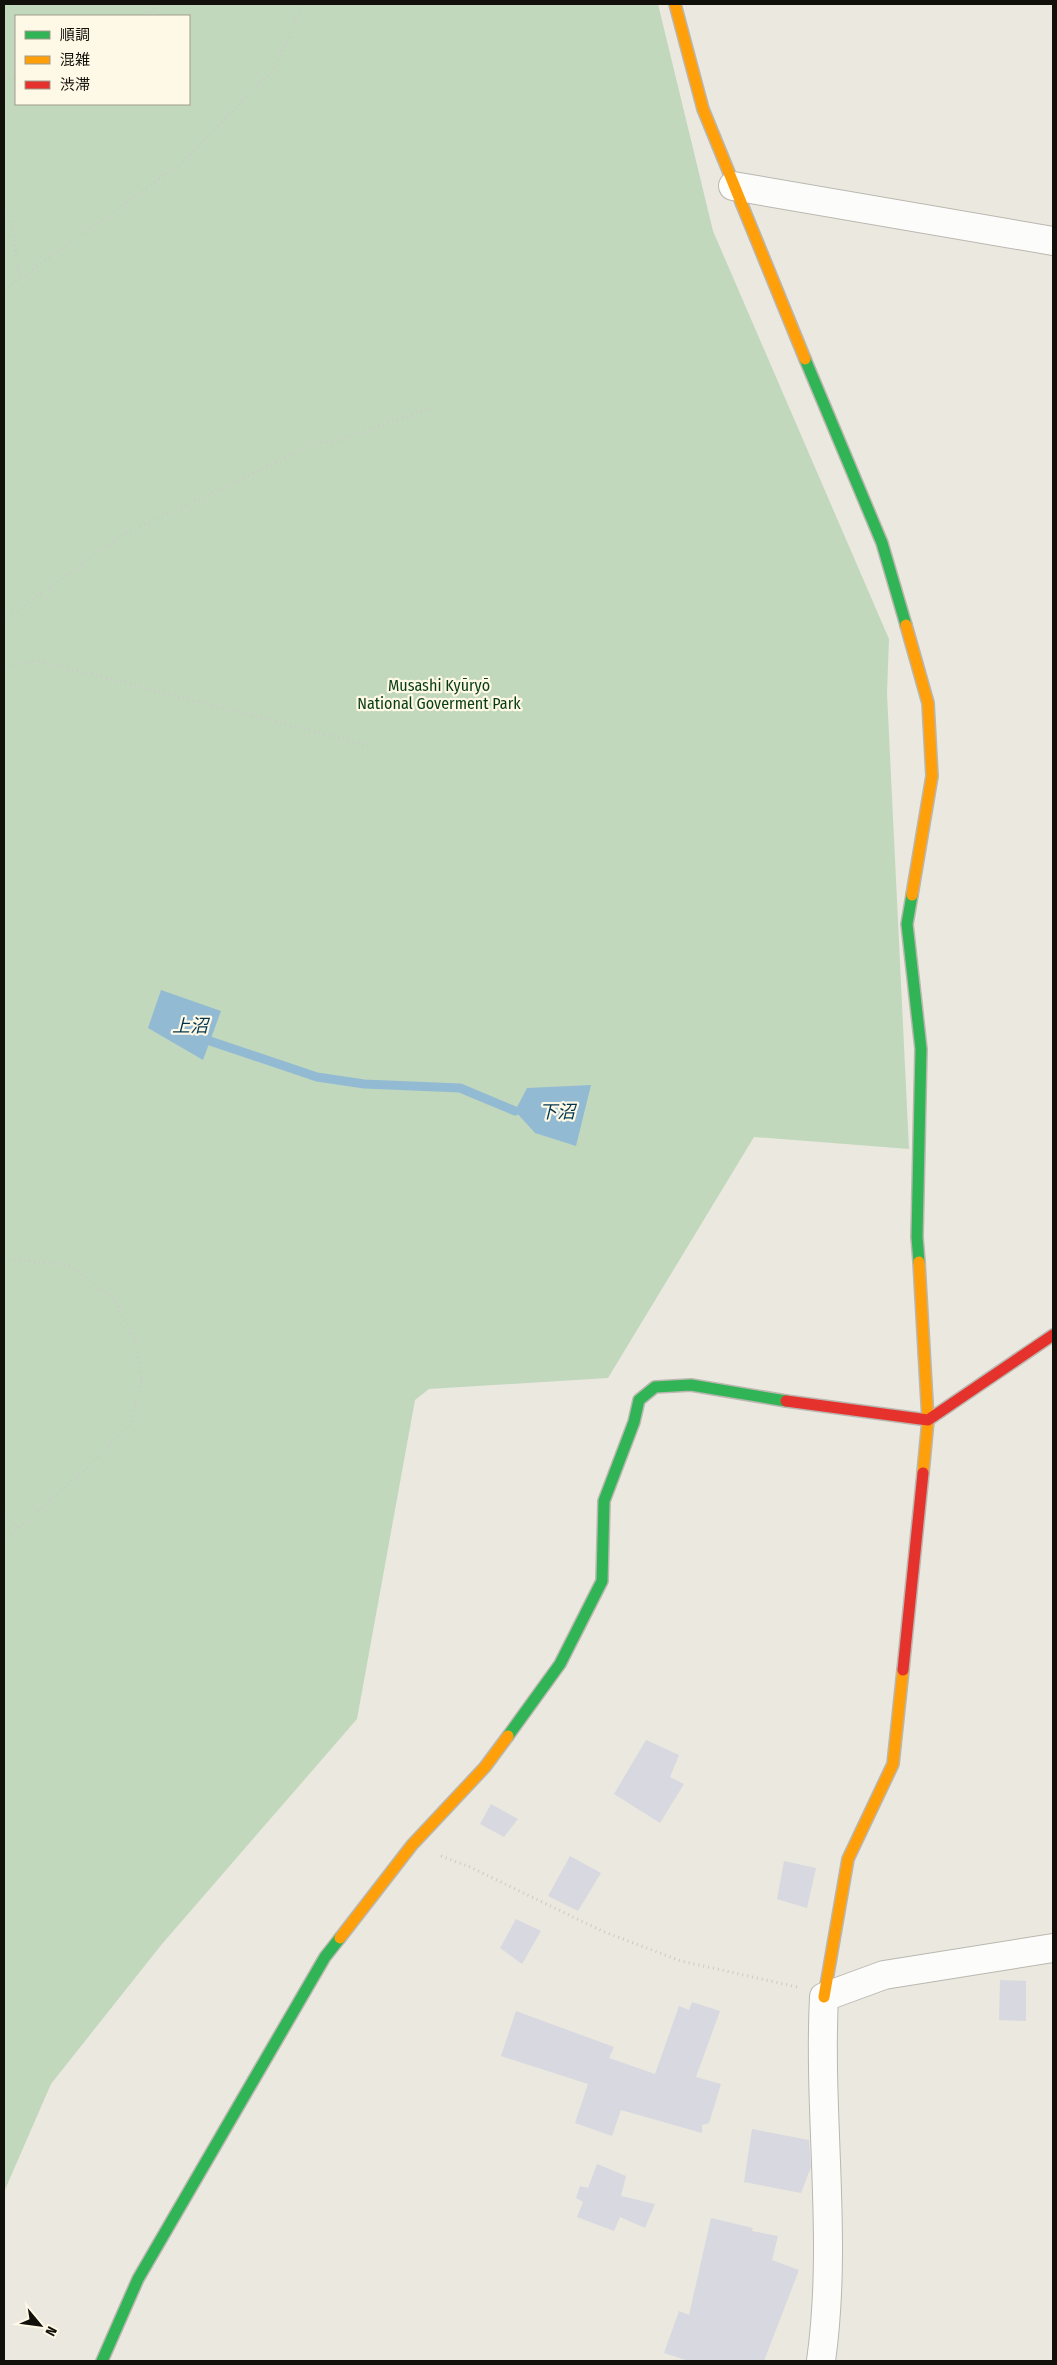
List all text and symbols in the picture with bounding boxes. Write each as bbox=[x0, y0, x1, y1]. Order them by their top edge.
legend bbox=[15, 15, 190, 105]
text: 順調 bbox=[60, 26, 90, 44]
text: 混雑 bbox=[60, 51, 90, 69]
text: 渋滞 bbox=[60, 76, 90, 94]
park label: Musashi Kyūryō National Goverment Park bbox=[357, 676, 521, 713]
water label: 上沼 bbox=[172, 1015, 211, 1037]
water label: 下沼 bbox=[539, 1101, 578, 1123]
north arrow bbox=[15, 2300, 65, 2350]
text: N bbox=[41, 2323, 60, 2339]

